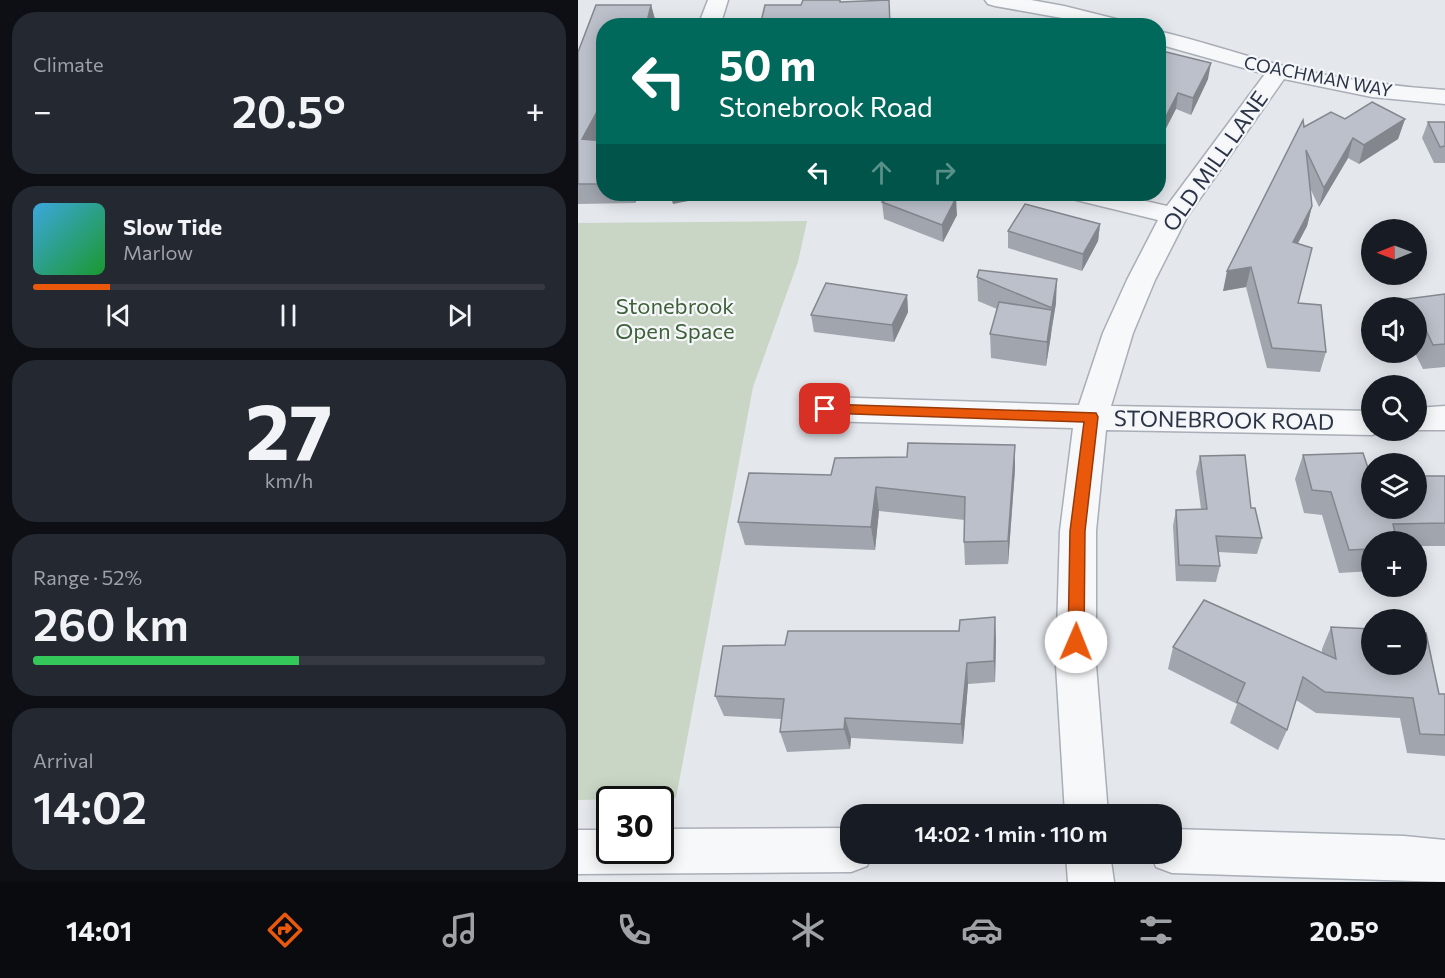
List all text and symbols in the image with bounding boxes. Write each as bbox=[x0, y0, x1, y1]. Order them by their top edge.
text: 50 m bbox=[719, 38, 816, 90]
icon: left bbox=[620, 42, 698, 120]
street label: COACHMAN WAY bbox=[1242, 51, 1394, 101]
text: Climate bbox=[33, 52, 103, 76]
text: 20.5° bbox=[232, 82, 346, 137]
street label: OLD MILL LANE bbox=[1156, 85, 1273, 236]
text: − bbox=[33, 89, 52, 130]
text: + bbox=[526, 89, 545, 130]
text: Stonebrook Road bbox=[719, 90, 933, 123]
icon: left bbox=[802, 156, 835, 189]
icon: ahead bbox=[865, 156, 898, 189]
icon: right bbox=[928, 156, 961, 189]
text: Slow Tide bbox=[123, 213, 222, 240]
north arrow bbox=[1361, 219, 1427, 285]
map controls bbox=[1361, 219, 1427, 675]
text: Marlow bbox=[123, 240, 193, 264]
park label: Stonebrook Open Space bbox=[615, 292, 735, 344]
button: sound bbox=[1361, 297, 1427, 363]
icon: previous bbox=[102, 299, 135, 332]
icon: pause bbox=[272, 299, 305, 332]
icon: next bbox=[443, 299, 476, 332]
button: search bbox=[1361, 375, 1427, 441]
text: 27 bbox=[246, 381, 332, 476]
pin bbox=[799, 383, 850, 434]
icon: arrive bbox=[808, 392, 841, 425]
street label: STONEBROOK ROAD bbox=[1114, 404, 1334, 435]
button: layers bbox=[1361, 453, 1427, 519]
text: km/h bbox=[265, 468, 313, 492]
button: + bbox=[1361, 531, 1427, 597]
text: Range · 52% bbox=[33, 565, 142, 589]
text: 260 km bbox=[33, 595, 189, 650]
button: − bbox=[1361, 609, 1427, 675]
position arrow bbox=[1044, 610, 1108, 674]
text: Arrival bbox=[33, 748, 94, 772]
text: 14:02 bbox=[33, 778, 147, 833]
speed limit sign: 30 bbox=[596, 786, 674, 864]
text: 14:02 · 1 min · 110 m bbox=[915, 820, 1107, 847]
icon: directions bbox=[264, 909, 306, 951]
icon: music bbox=[439, 909, 481, 951]
icon: phone bbox=[613, 909, 655, 951]
icon: climate bbox=[787, 909, 829, 951]
icon: car bbox=[961, 909, 1003, 951]
icon: filters bbox=[1135, 909, 1177, 951]
text: 14:01 bbox=[66, 914, 132, 947]
text: 20.5° bbox=[1310, 914, 1379, 947]

